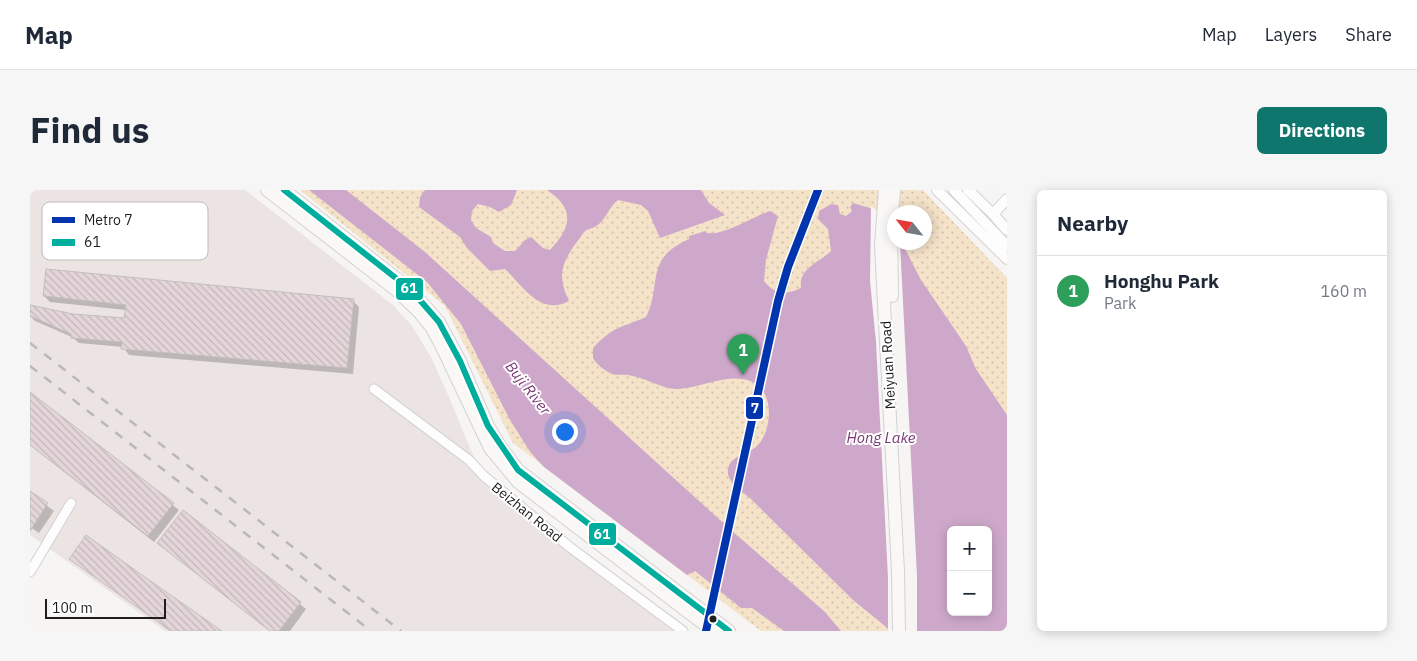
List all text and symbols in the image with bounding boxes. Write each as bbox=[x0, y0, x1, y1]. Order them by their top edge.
text: Map bbox=[25, 19, 73, 51]
text: Map bbox=[1202, 23, 1237, 46]
text: Layers bbox=[1265, 23, 1317, 46]
text: Share bbox=[1345, 23, 1392, 46]
text: Find us bbox=[30, 107, 149, 153]
button: Directions bbox=[1257, 107, 1387, 154]
legend bbox=[42, 202, 208, 260]
north arrow bbox=[887, 205, 932, 250]
text: Nearby bbox=[1057, 209, 1128, 237]
text: Metro 7 bbox=[84, 211, 133, 229]
text: 61 bbox=[84, 233, 101, 251]
text: Honghu Park bbox=[1104, 269, 1219, 293]
line badge: 61 bbox=[395, 277, 424, 301]
text: 61 bbox=[401, 279, 418, 297]
text: 1 bbox=[1068, 281, 1078, 301]
text: 160 m bbox=[1320, 281, 1367, 301]
text: Park bbox=[1104, 293, 1136, 313]
street label: Meiyuan Road bbox=[877, 320, 899, 410]
pin: 1 bbox=[727, 334, 759, 375]
water label: Buji River bbox=[502, 357, 556, 419]
line badge: 7 bbox=[745, 396, 764, 420]
text: 7 bbox=[751, 399, 759, 417]
your location bbox=[552, 419, 578, 445]
water label: Hong Lake bbox=[846, 428, 916, 447]
street label: Beizhan Road bbox=[488, 478, 566, 546]
line badge: 61 bbox=[588, 522, 617, 546]
text: 61 bbox=[594, 525, 611, 543]
map controls bbox=[947, 526, 992, 616]
button: + bbox=[947, 526, 992, 571]
button: − bbox=[947, 571, 992, 616]
scale bar bbox=[45, 596, 166, 619]
text: 100 m bbox=[52, 599, 93, 617]
unlabelled marker bbox=[708, 614, 718, 624]

